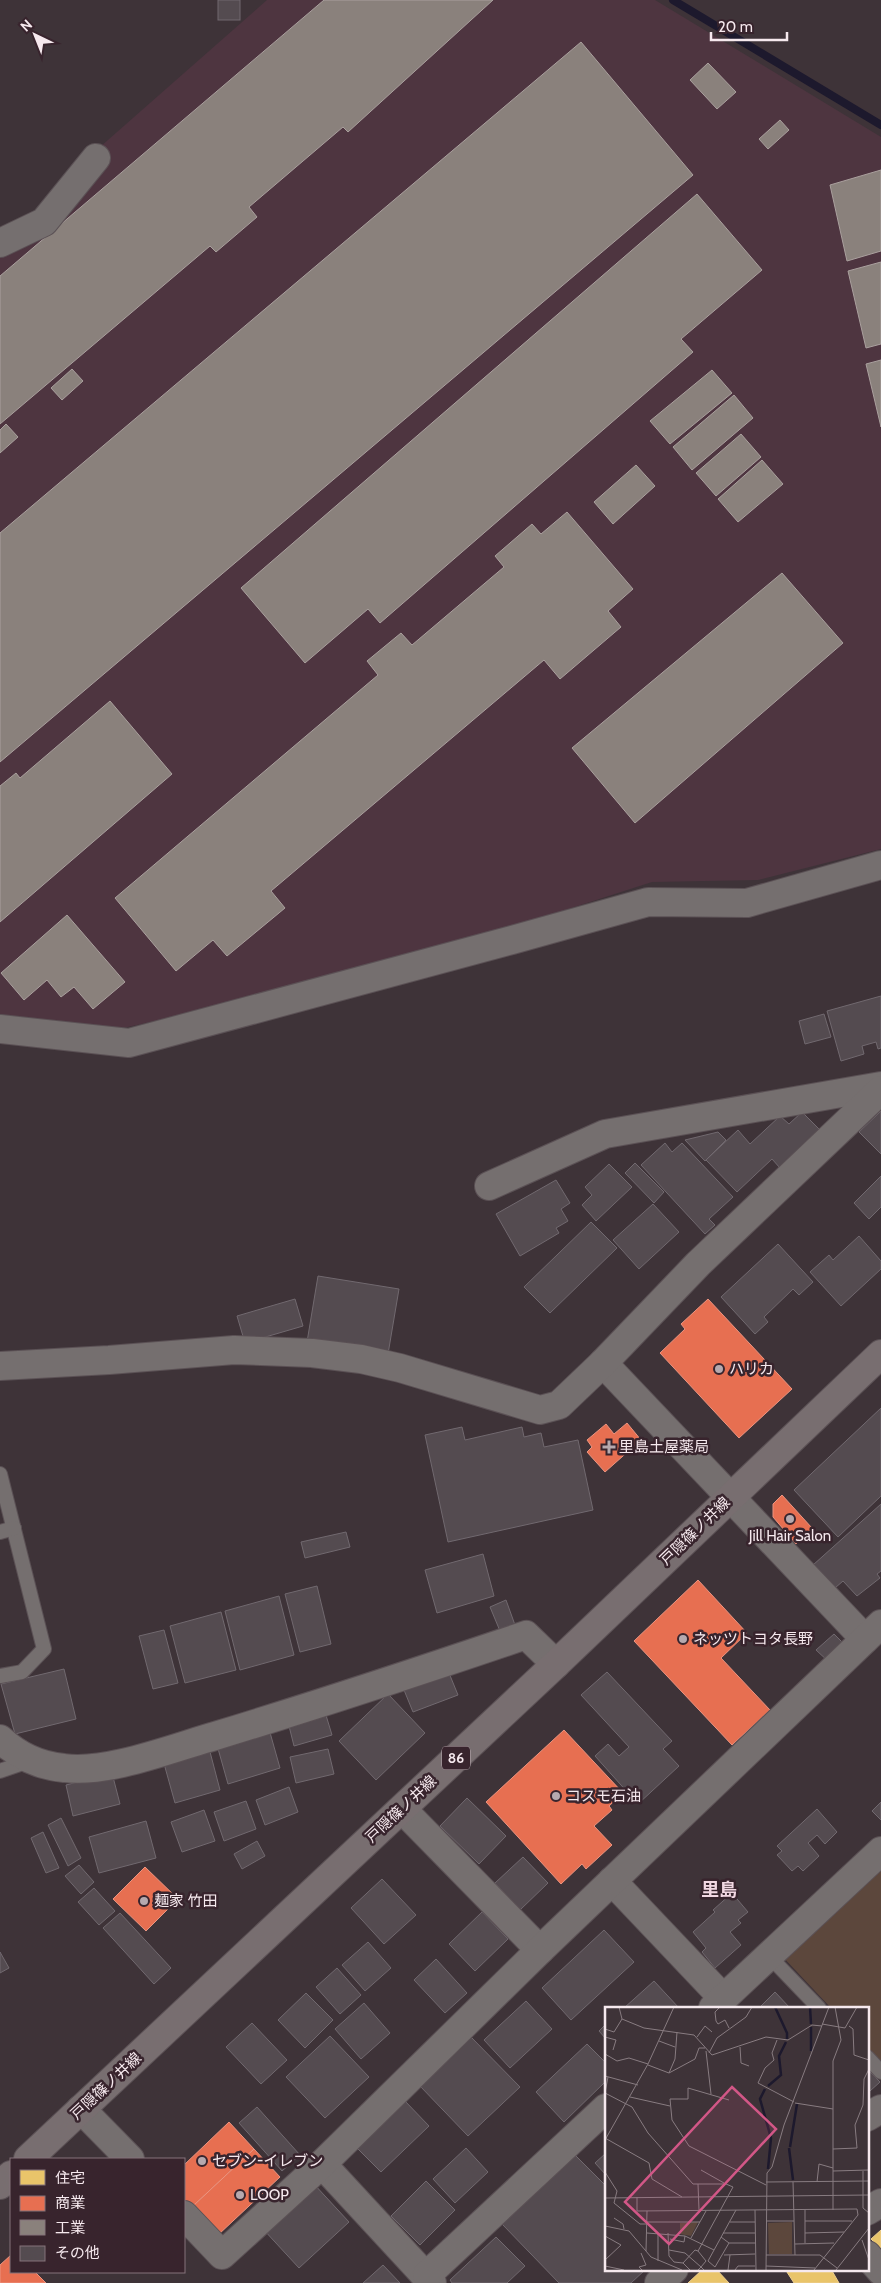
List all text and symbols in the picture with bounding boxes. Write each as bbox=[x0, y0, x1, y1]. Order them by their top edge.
north arrow bbox=[10, 10, 60, 60]
scale bar bbox=[711, 10, 787, 42]
text: N bbox=[16, 16, 36, 35]
text: 20 m bbox=[718, 18, 753, 36]
place label: ハリカ bbox=[729, 1360, 774, 1378]
marker: ハリカ bbox=[713, 1363, 725, 1375]
place label: 里島土屋薬局 bbox=[619, 1438, 709, 1456]
marker: 里島土屋薬局 bbox=[603, 1441, 615, 1453]
street label: 戸隠篠ノ井線 bbox=[656, 1493, 734, 1569]
marker: Jill Hair Salon bbox=[784, 1513, 796, 1525]
place label: Jill Hair Salon bbox=[748, 1527, 831, 1545]
place label: ネッツトヨタ長野 bbox=[693, 1630, 813, 1648]
marker: ネッツトヨタ長野 bbox=[677, 1633, 689, 1645]
road number: 86 bbox=[442, 1746, 470, 1770]
street label: 戸隠篠ノ井線 bbox=[362, 1772, 440, 1846]
place label: コスモ石油 bbox=[566, 1787, 641, 1805]
marker: コスモ石油 bbox=[550, 1790, 562, 1802]
district label: 里島 bbox=[701, 1879, 737, 1901]
place label: 麺家 竹田 bbox=[154, 1892, 217, 1910]
marker: 麺家 竹田 bbox=[138, 1895, 150, 1907]
inset map bbox=[605, 2007, 868, 2270]
street label: 戸隠篠ノ井線 bbox=[67, 2049, 145, 2123]
place label: セブン-イレブン bbox=[212, 2152, 323, 2170]
marker: セブン-イレブン bbox=[196, 2155, 208, 2167]
legend bbox=[10, 2158, 185, 2273]
text: 住宅 bbox=[55, 2169, 85, 2187]
place label: LOOP bbox=[250, 2186, 289, 2204]
marker: LOOP bbox=[234, 2189, 246, 2201]
text: 商業 bbox=[55, 2194, 85, 2212]
text: 工業 bbox=[55, 2219, 85, 2237]
text: その他 bbox=[55, 2244, 100, 2262]

